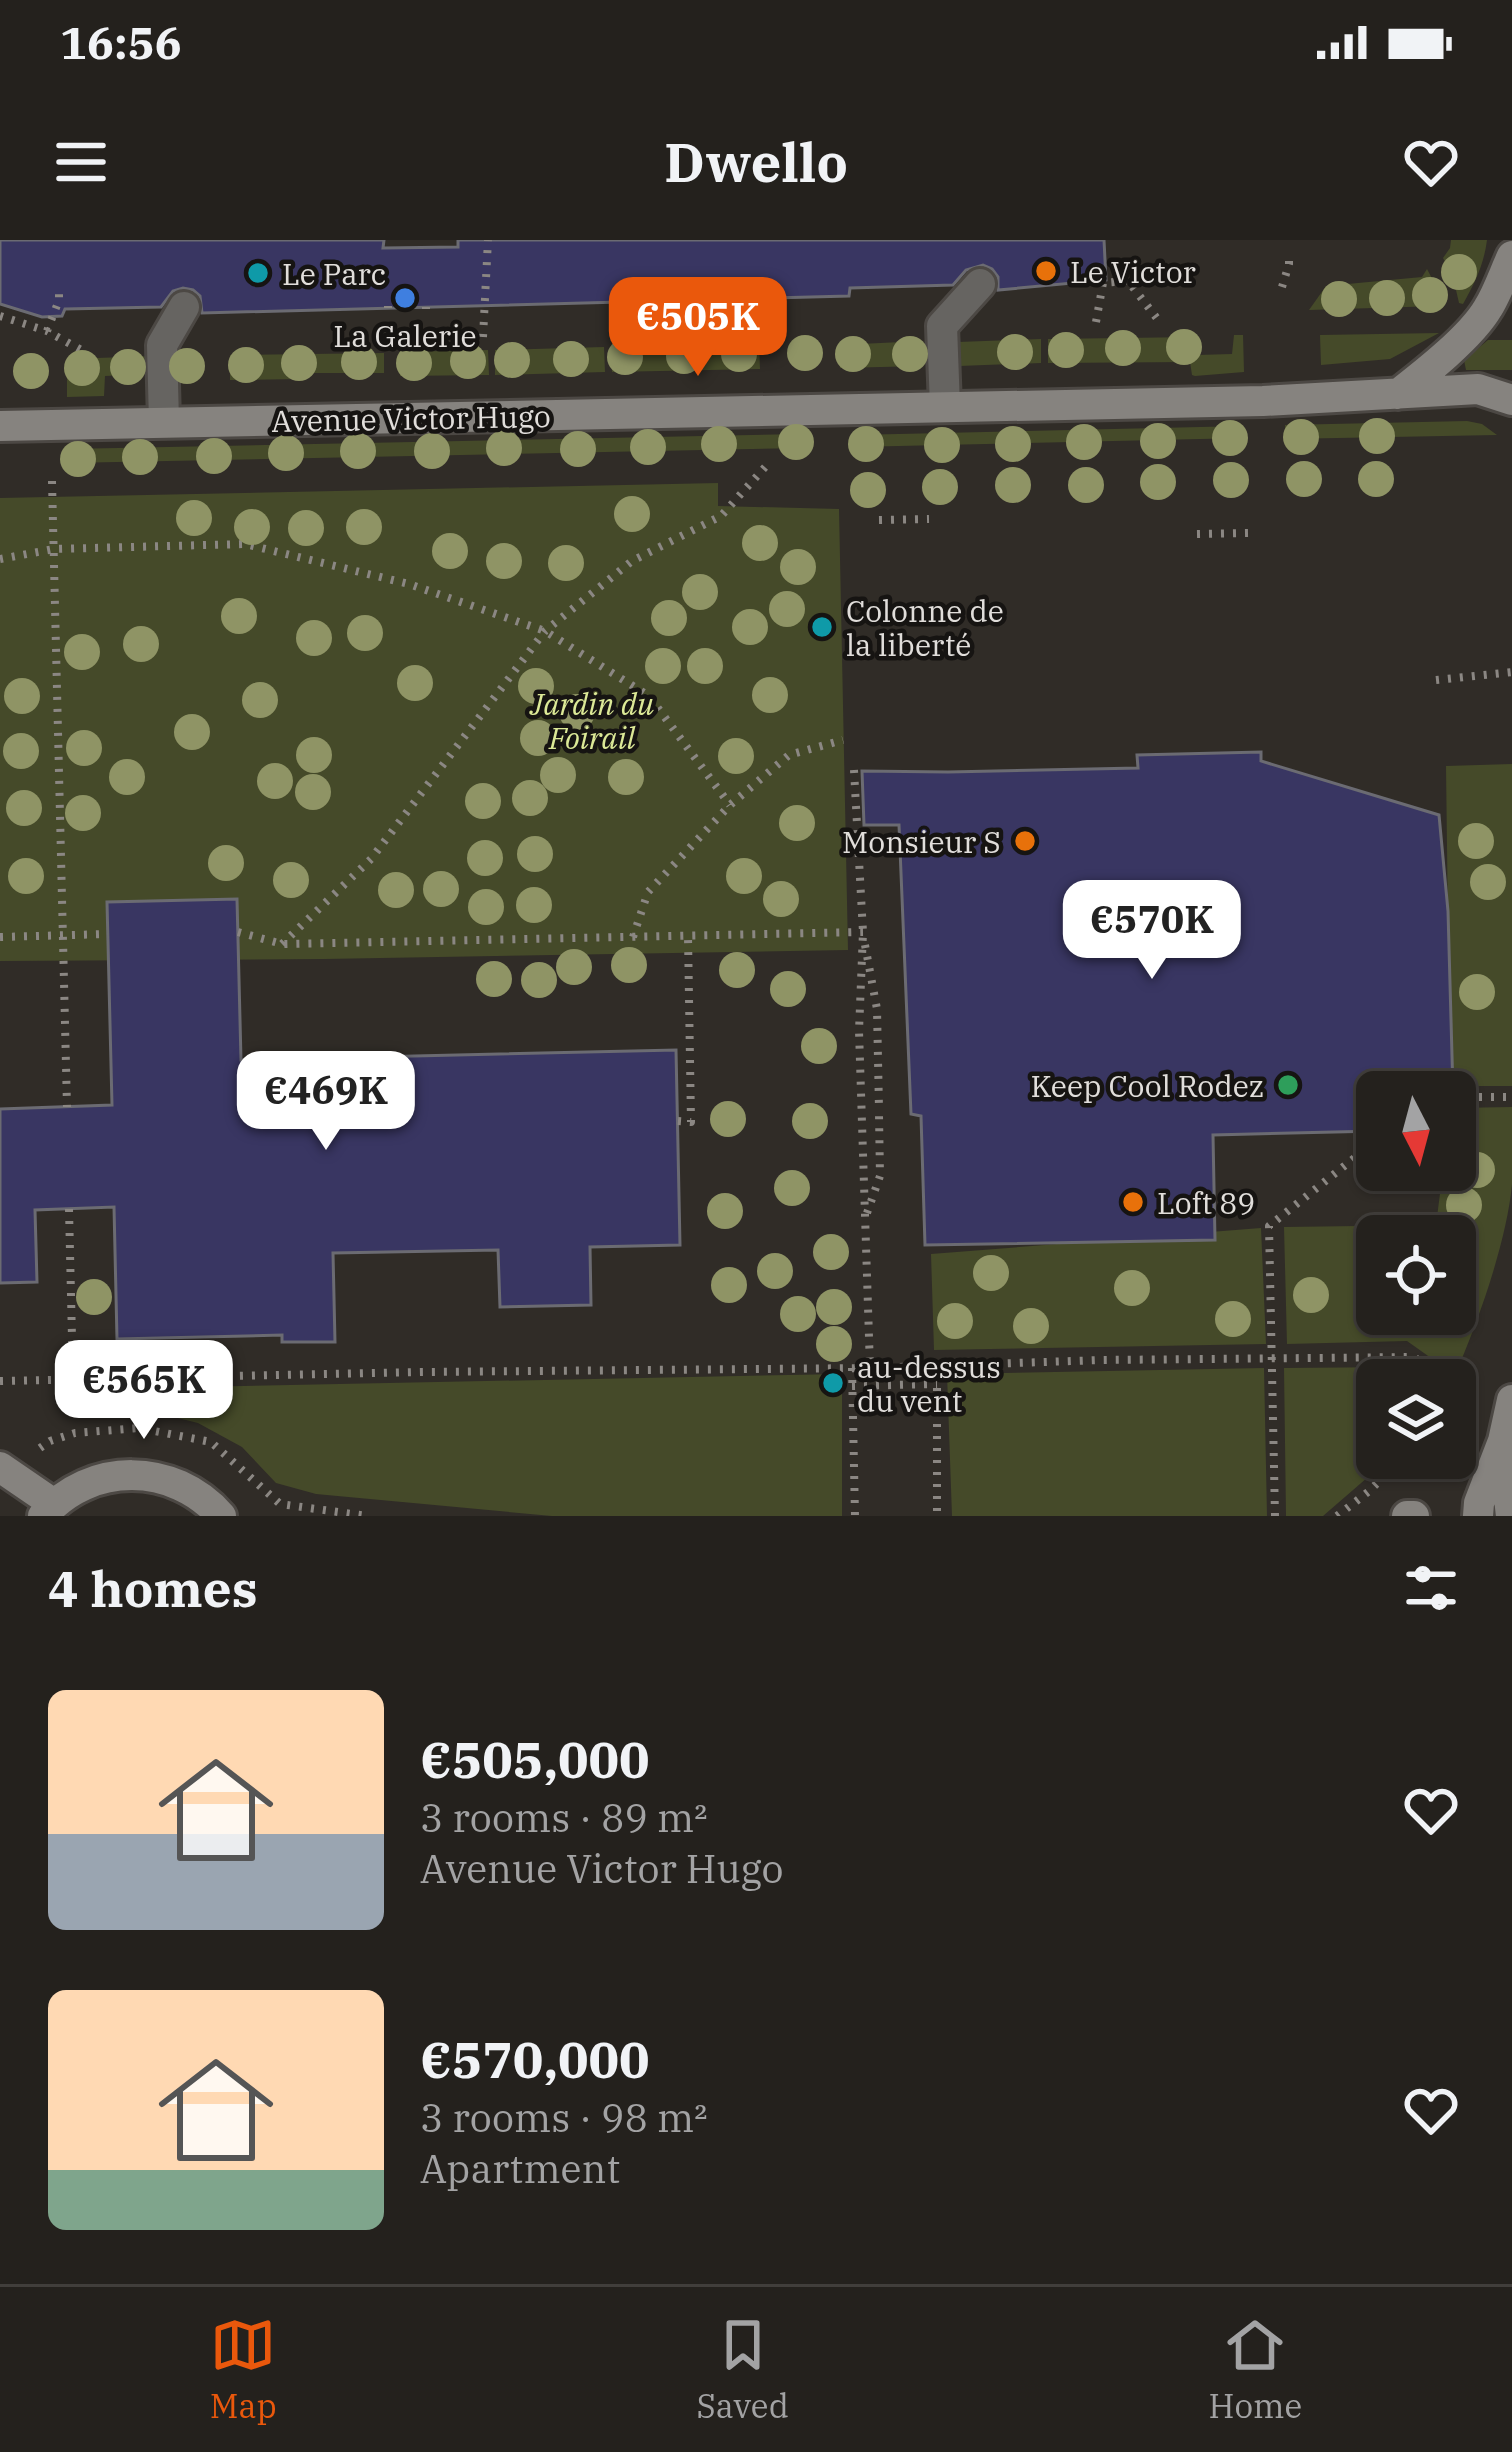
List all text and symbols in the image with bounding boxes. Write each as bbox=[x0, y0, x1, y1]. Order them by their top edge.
text: 16:56 bbox=[60, 13, 182, 71]
text: Dwello bbox=[664, 127, 848, 197]
icon: menu bbox=[48, 129, 114, 195]
icon: heart bbox=[1398, 129, 1464, 195]
place label: Le Victor bbox=[1070, 252, 1196, 291]
place label: Le Parc bbox=[282, 254, 386, 293]
marker: Le Victor bbox=[1033, 258, 1059, 284]
marker: Le Parc bbox=[245, 260, 271, 286]
pin: €505K bbox=[614, 277, 782, 379]
marker: La Galerie bbox=[392, 285, 418, 311]
text: €505K bbox=[636, 290, 760, 341]
place label: La Galerie bbox=[333, 316, 477, 355]
street label: Avenue Victor Hugo bbox=[271, 396, 551, 440]
place label: Colonne de la liberté bbox=[846, 591, 1004, 664]
marker: Colonne de la liberté bbox=[809, 614, 835, 640]
park label: Jardin du Foirail bbox=[529, 684, 654, 757]
place label: Monsieur S bbox=[842, 822, 1001, 861]
marker: Monsieur S bbox=[1012, 828, 1038, 854]
pin: €570K bbox=[1068, 880, 1236, 982]
text: €570K bbox=[1090, 893, 1214, 944]
pin: €469K bbox=[242, 1051, 410, 1153]
text: €469K bbox=[264, 1064, 388, 1115]
place label: Keep Cool Rodez bbox=[1030, 1066, 1264, 1105]
north arrow bbox=[1356, 1071, 1476, 1191]
map controls bbox=[1356, 1071, 1476, 1479]
marker: Keep Cool Rodez bbox=[1275, 1072, 1301, 1098]
place label: Loft 89 bbox=[1157, 1183, 1255, 1222]
marker: Loft 89 bbox=[1120, 1189, 1146, 1215]
button: locate bbox=[1356, 1215, 1476, 1335]
pin: €565K bbox=[60, 1340, 228, 1442]
place label: au-dessus du vent bbox=[857, 1347, 1001, 1420]
text: €565K bbox=[82, 1353, 206, 1404]
button: layers bbox=[1356, 1359, 1476, 1479]
marker: au-dessus du vent bbox=[820, 1370, 846, 1396]
text: 4 homes bbox=[48, 1555, 258, 1621]
icon: filters bbox=[1398, 1555, 1464, 1621]
text: €505,000 bbox=[420, 1726, 650, 1792]
icon: home bbox=[144, 1738, 288, 1882]
icon: heart bbox=[1398, 1777, 1464, 1843]
text: 3 rooms · 89 m² bbox=[420, 1792, 708, 1843]
text: Avenue Victor Hugo bbox=[420, 1843, 784, 1894]
text: €570,000 bbox=[420, 2026, 650, 2092]
icon: home bbox=[144, 2038, 288, 2182]
icon: heart bbox=[1398, 2077, 1464, 2143]
text: 3 rooms · 98 m² bbox=[420, 2092, 708, 2143]
text: Apartment bbox=[420, 2143, 620, 2194]
tab: Map bbox=[210, 2312, 277, 2427]
tab: Saved bbox=[696, 2312, 789, 2427]
tab: Home bbox=[1208, 2312, 1302, 2427]

